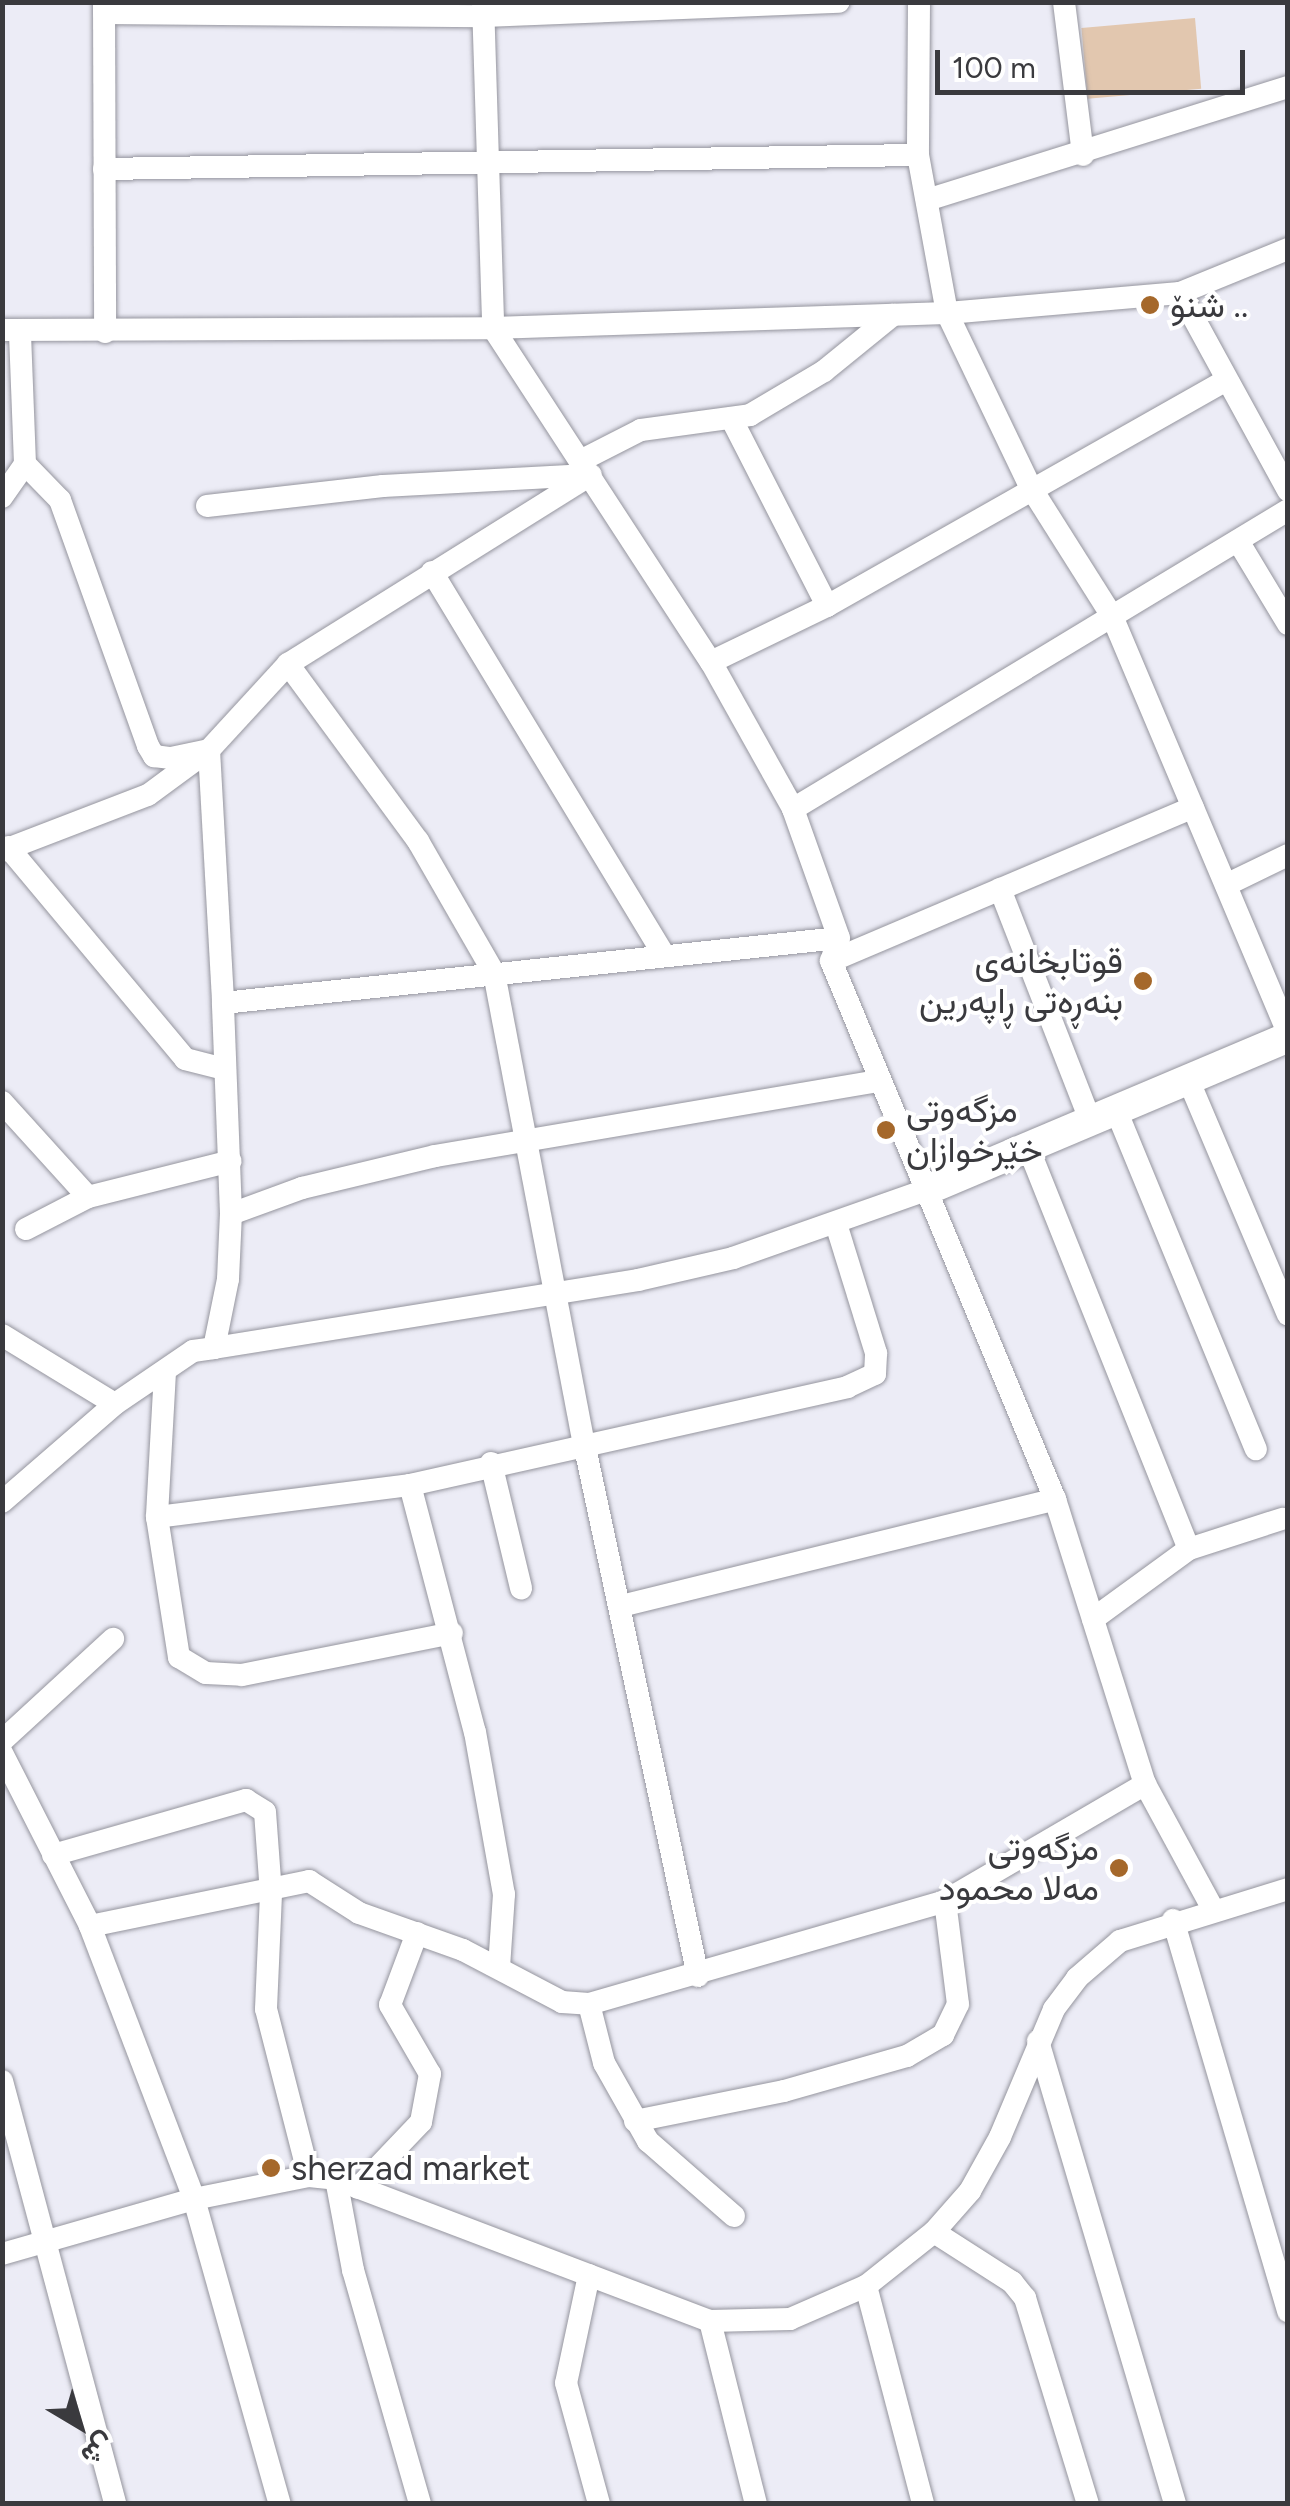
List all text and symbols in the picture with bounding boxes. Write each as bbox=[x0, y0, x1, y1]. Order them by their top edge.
scale bar bbox=[940, 30, 1250, 92]
text: 100 m bbox=[952, 49, 1036, 86]
place label: شنۆ .. bbox=[1170, 284, 1248, 326]
marker: شنۆ .. bbox=[1139, 294, 1161, 316]
place label: قوتابخانەی بنەڕەتی ڕاپەرین bbox=[919, 940, 1123, 1022]
marker: قوتابخانەی بنەڕەتی ڕاپەرین bbox=[1132, 970, 1154, 992]
place label: مزگەوتی خێرخوازان bbox=[906, 1089, 1043, 1171]
marker: مزگەوتی خێرخوازان bbox=[875, 1119, 897, 1141]
place label: مزگه‌وتی مه‌لا محمود bbox=[939, 1827, 1099, 1909]
marker: مزگه‌وتی مه‌لا محمود bbox=[1108, 1857, 1130, 1879]
place label: sherzad market bbox=[291, 2147, 530, 2189]
marker: sherzad market bbox=[260, 2157, 282, 2179]
north arrow bbox=[30, 2376, 130, 2476]
text: ش bbox=[75, 2426, 122, 2473]

